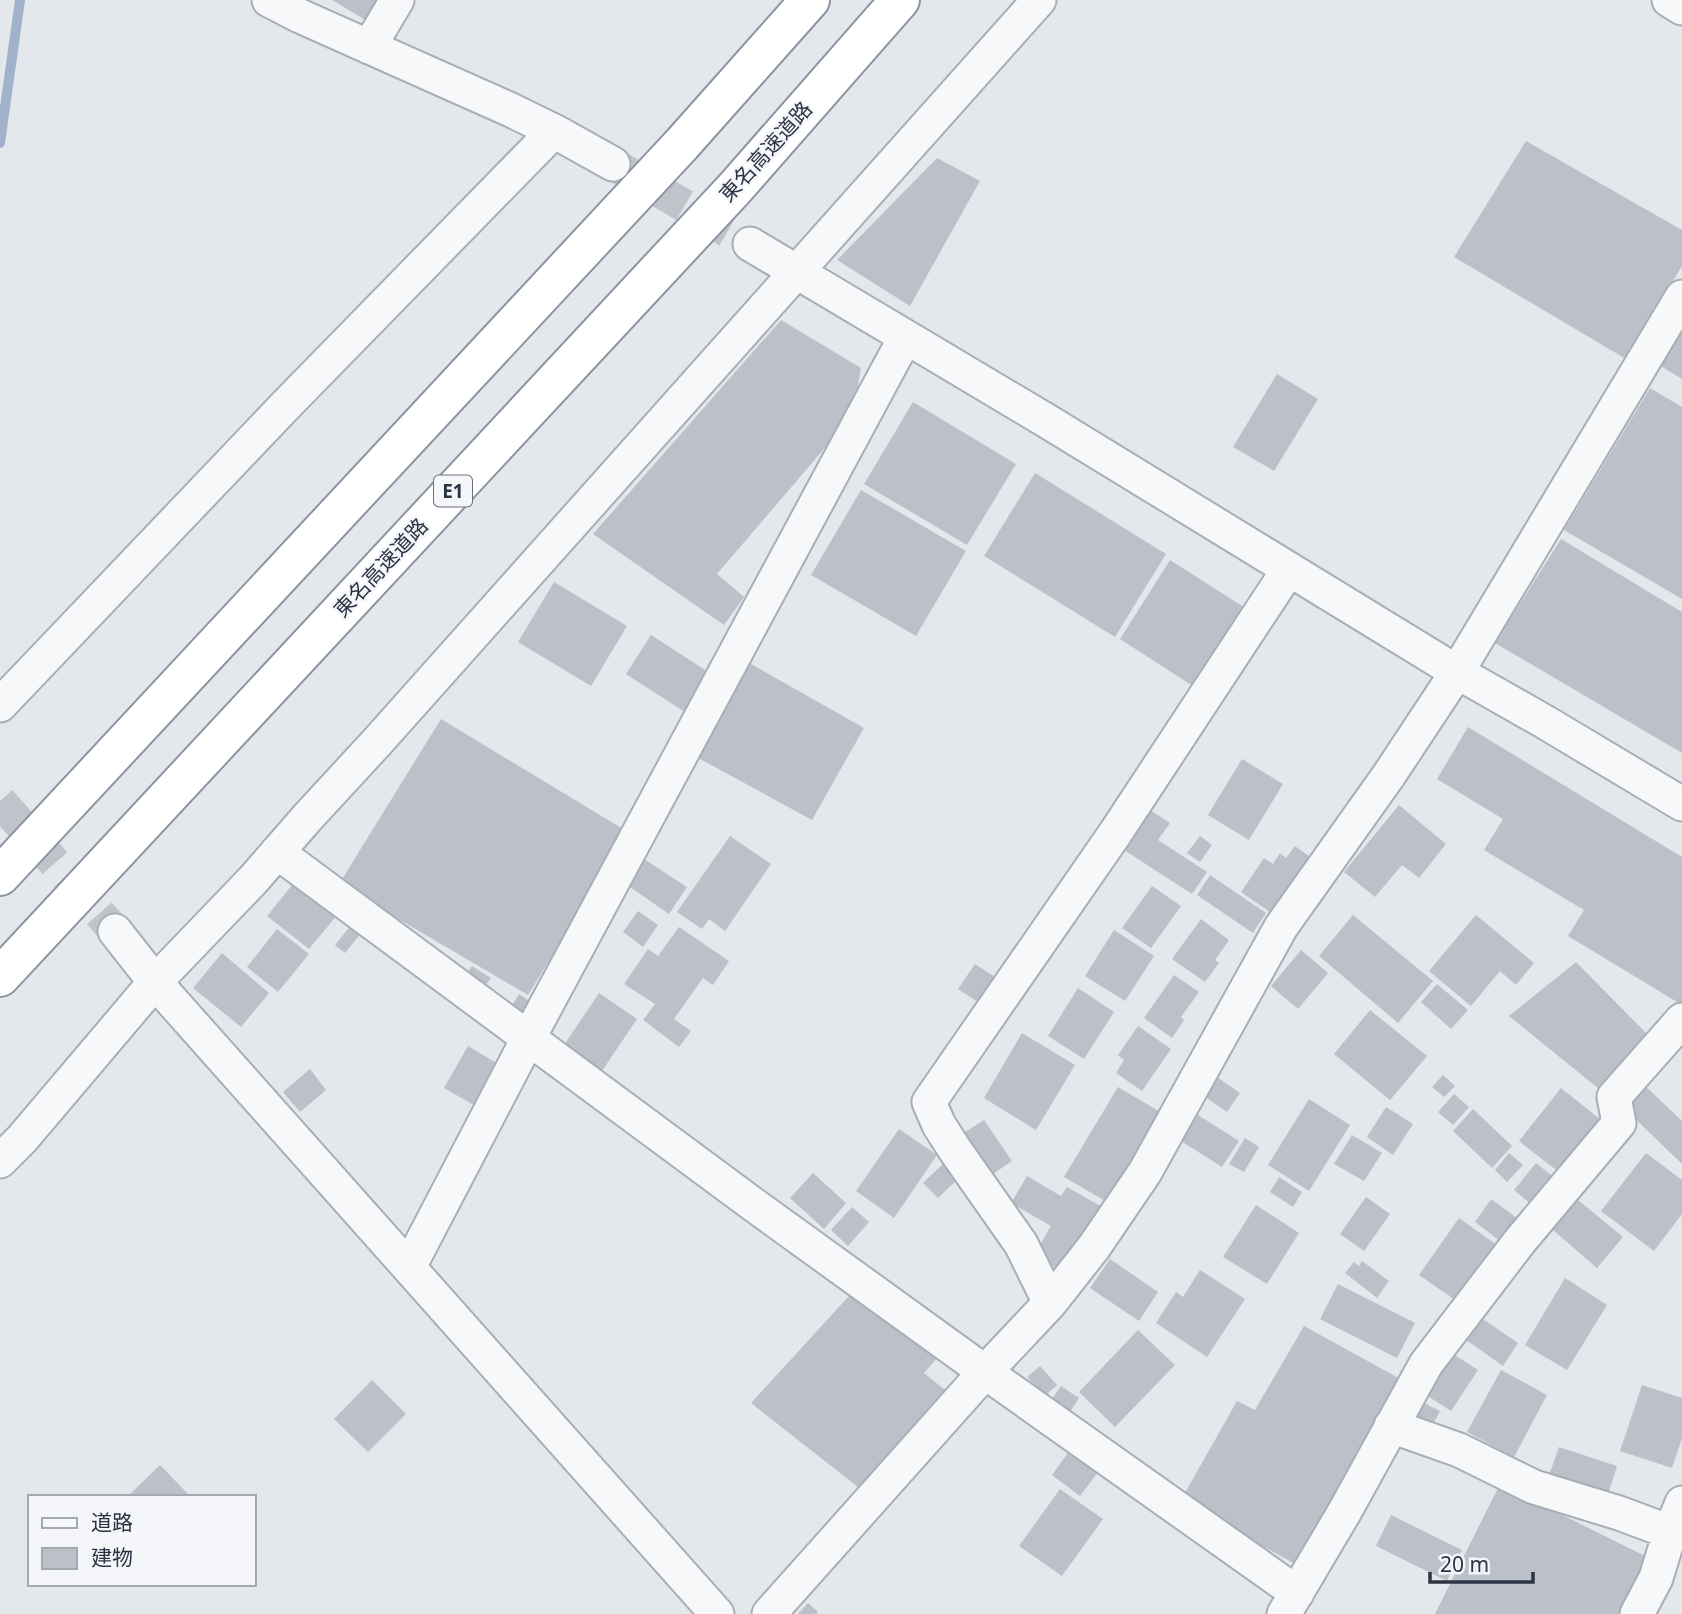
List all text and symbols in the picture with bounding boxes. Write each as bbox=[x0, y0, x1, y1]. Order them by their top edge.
street label: 東名高速道路 bbox=[713, 95, 818, 208]
road number: E1 bbox=[434, 476, 472, 506]
street label: 東名高速道路 bbox=[327, 512, 433, 623]
legend bbox=[28, 1495, 256, 1586]
text: 道路 bbox=[91, 1508, 133, 1536]
scale bar bbox=[1430, 1540, 1533, 1584]
text: 建物 bbox=[91, 1543, 133, 1571]
text: 20 m bbox=[1440, 1550, 1489, 1578]

